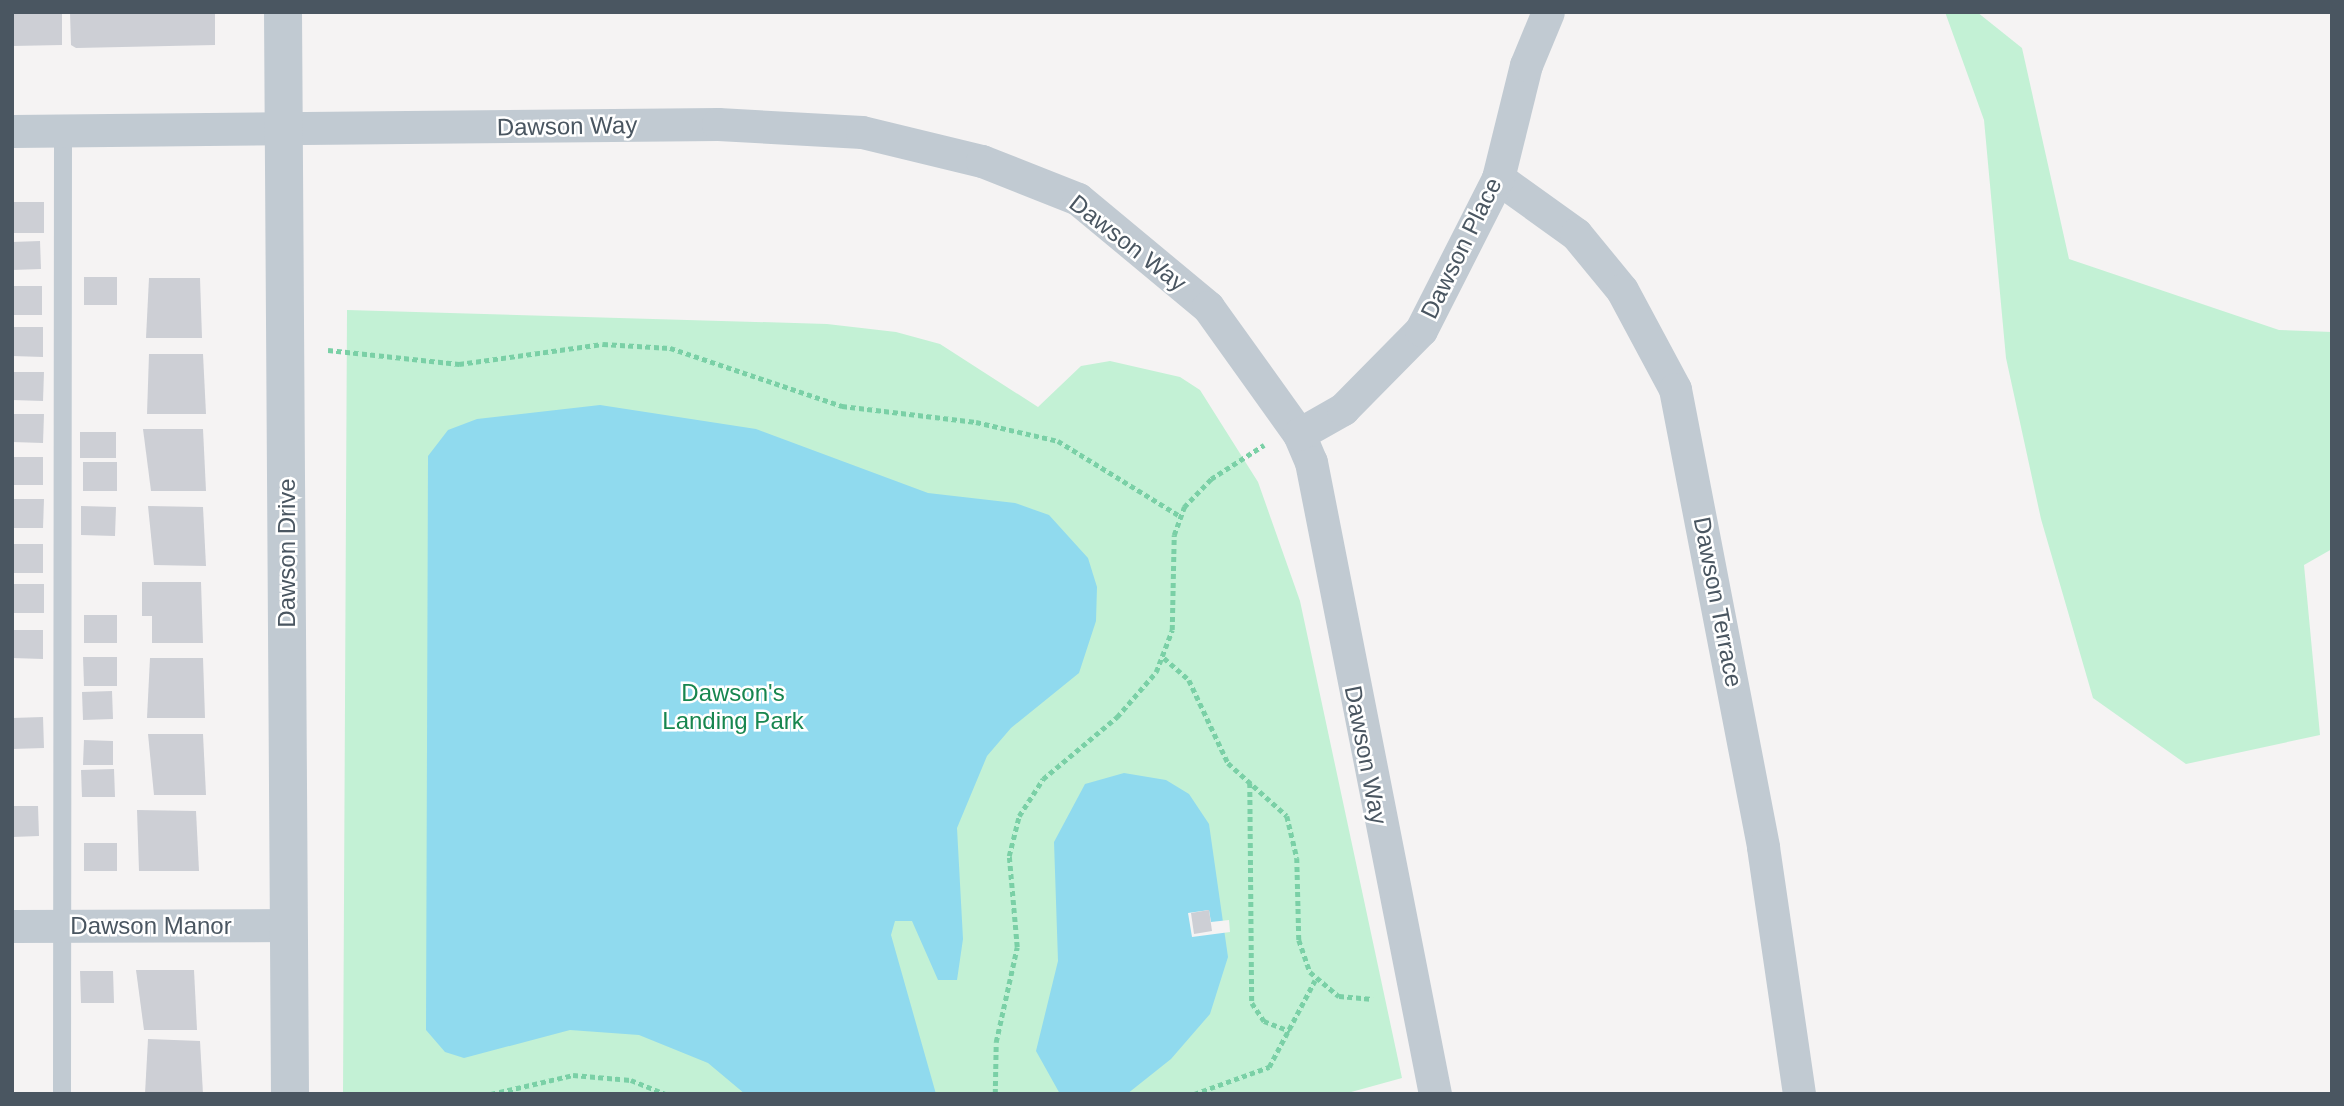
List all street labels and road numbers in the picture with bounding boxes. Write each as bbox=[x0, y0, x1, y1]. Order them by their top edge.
street label: Dawson Way bbox=[497, 110, 637, 142]
street label: Dawson Place bbox=[1414, 173, 1508, 323]
street label: Dawson Way bbox=[1064, 188, 1192, 298]
street label: Dawson Drive bbox=[273, 478, 301, 628]
street label: Dawson Terrace bbox=[1687, 514, 1749, 690]
street label: Dawson Way bbox=[1338, 683, 1394, 827]
street label: Dawson Manor bbox=[70, 912, 232, 940]

